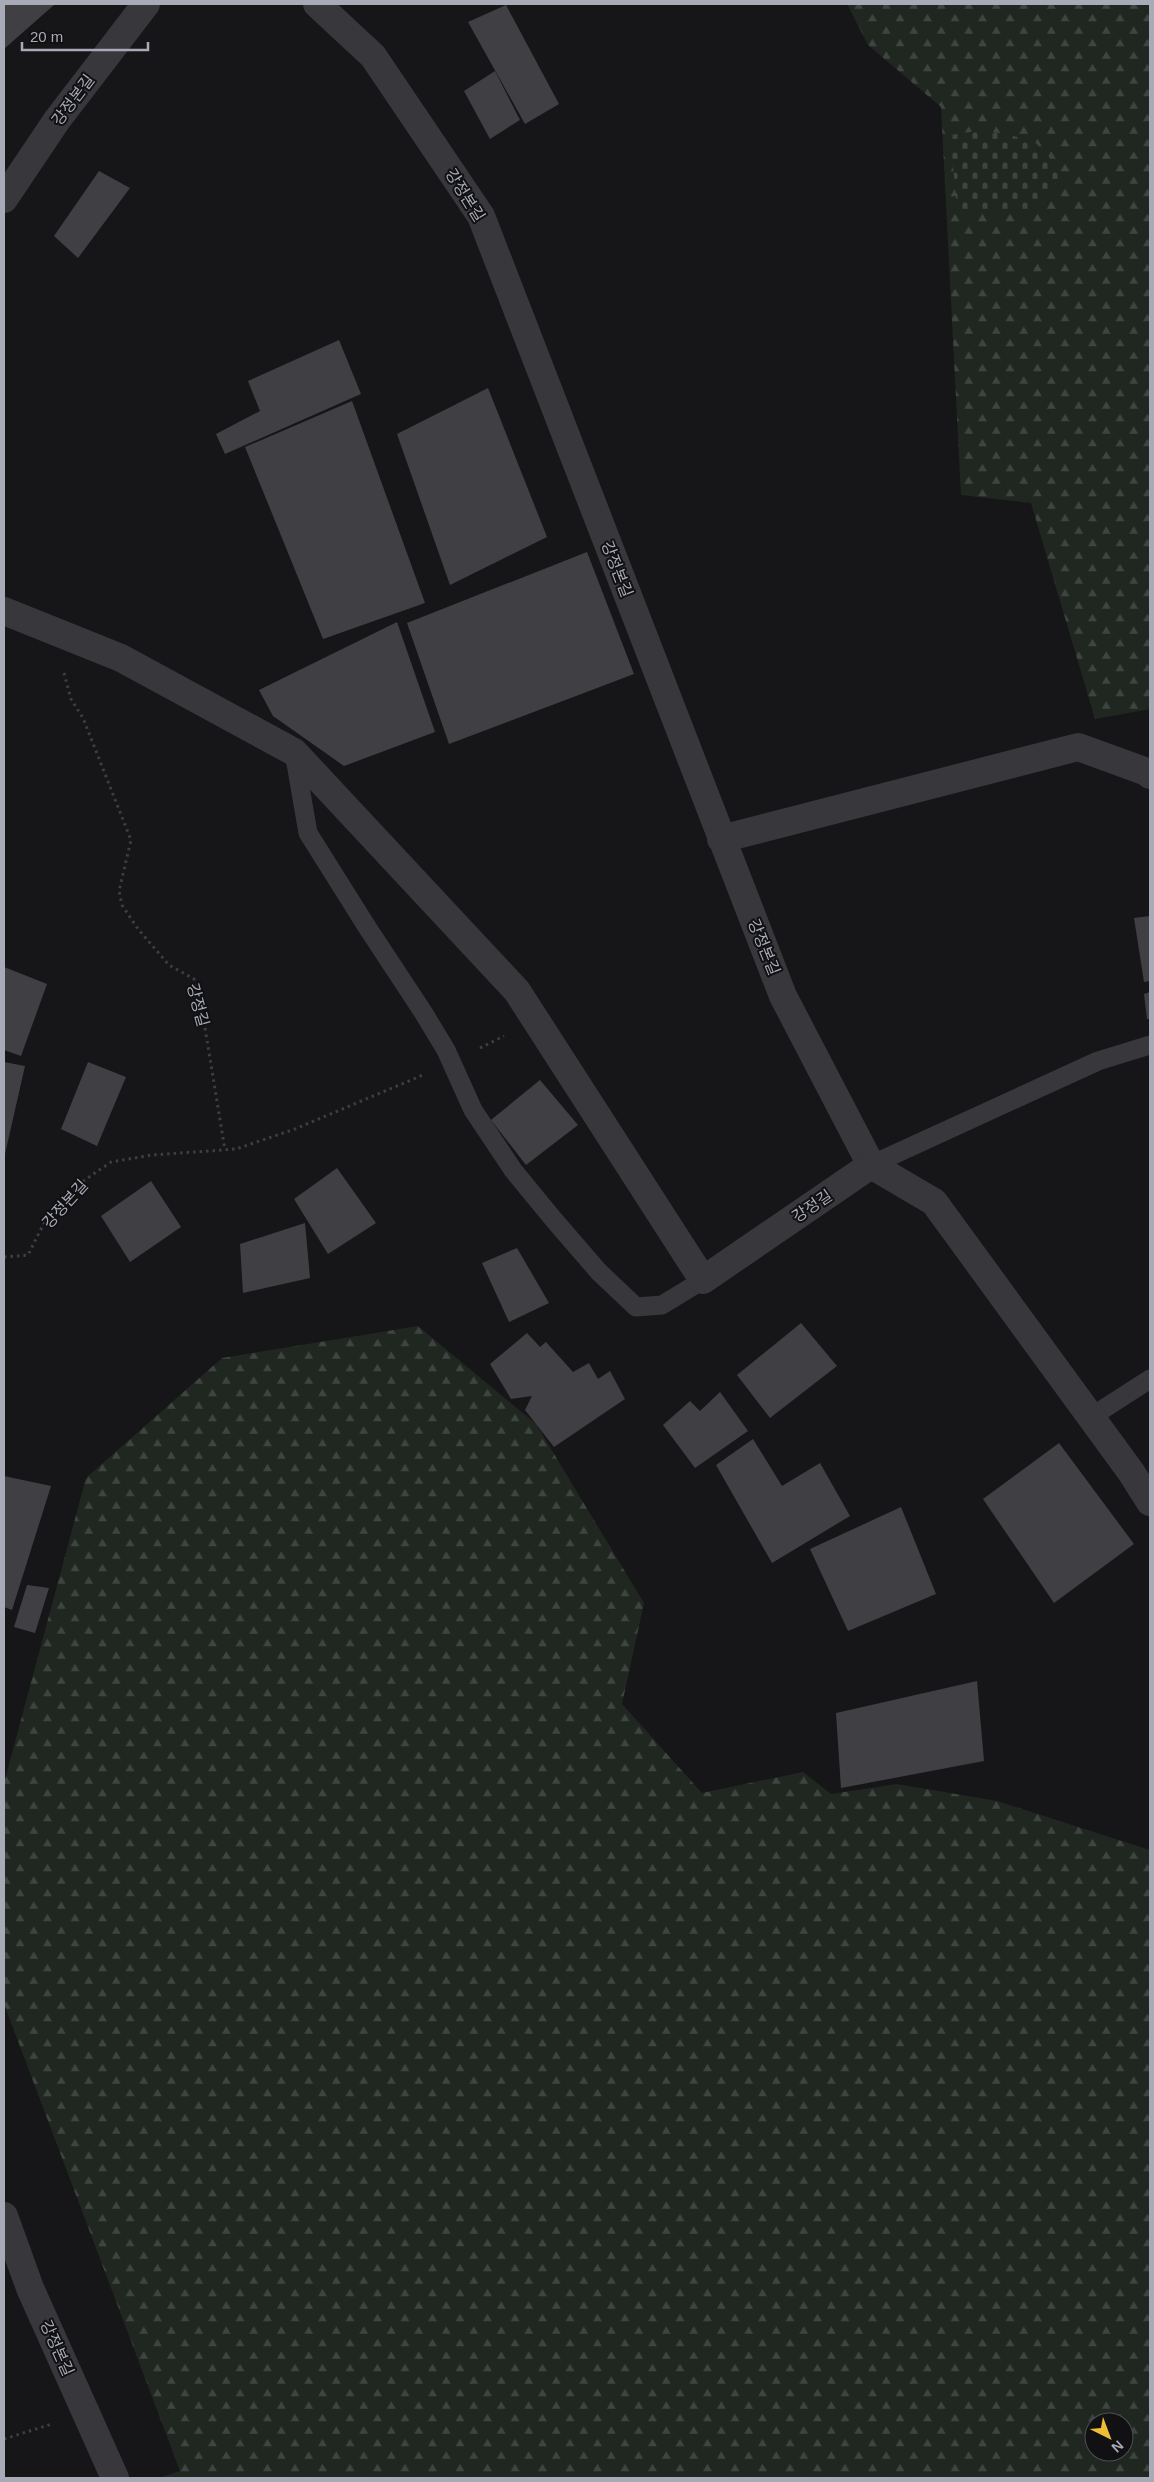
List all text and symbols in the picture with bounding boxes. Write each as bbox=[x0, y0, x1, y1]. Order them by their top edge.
scale bar bbox=[22, 20, 149, 52]
text: 20 m bbox=[30, 28, 63, 45]
street label: 강정본길 bbox=[48, 71, 98, 129]
street label: 강정본길 bbox=[442, 166, 488, 224]
street label: 강정본길 bbox=[599, 538, 635, 600]
street label: 강정본길 bbox=[745, 917, 783, 977]
street label: 강정길 bbox=[184, 981, 212, 1029]
street label: 강정본길 bbox=[39, 1176, 91, 1232]
street label: 강정길 bbox=[789, 1187, 835, 1225]
street label: 강정본길 bbox=[37, 2318, 77, 2378]
north arrow bbox=[1084, 2412, 1134, 2462]
text: N bbox=[1109, 2437, 1127, 2456]

